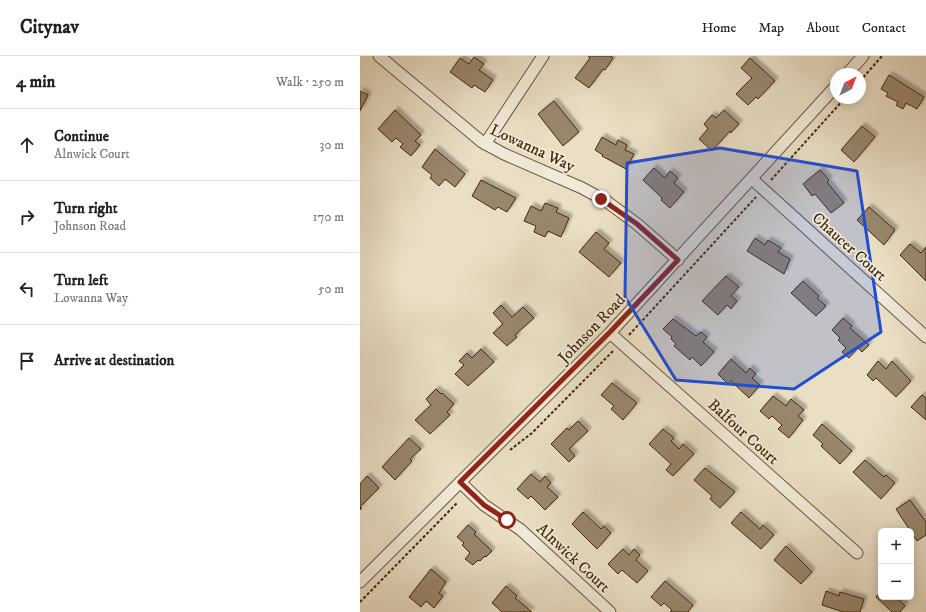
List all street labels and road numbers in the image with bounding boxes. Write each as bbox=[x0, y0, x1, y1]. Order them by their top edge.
street label: Lowanna Way bbox=[487, 120, 579, 176]
street label: Chaucer Court bbox=[808, 208, 891, 286]
street label: Johnson Road bbox=[552, 290, 630, 369]
street label: Balfour Court bbox=[704, 395, 783, 469]
street label: Alnwick Court bbox=[532, 519, 614, 597]

